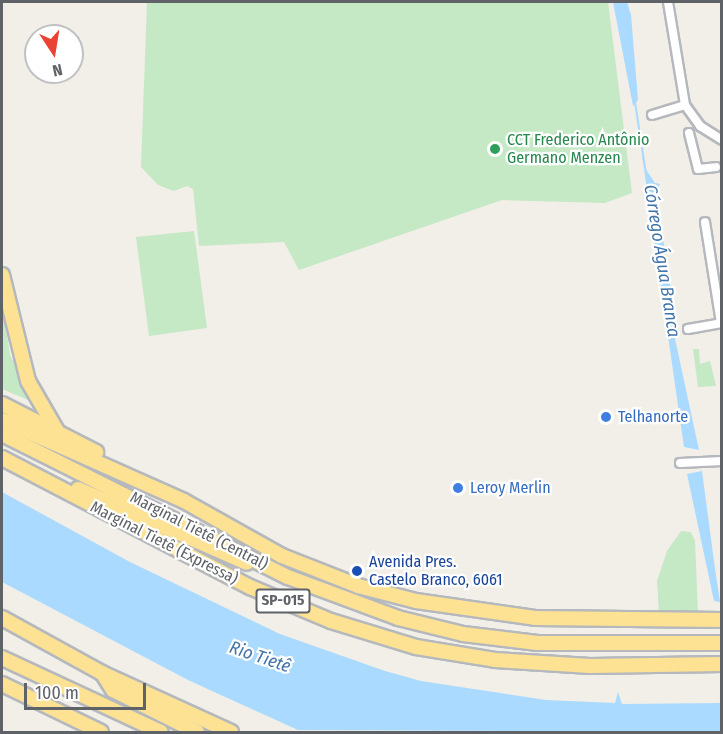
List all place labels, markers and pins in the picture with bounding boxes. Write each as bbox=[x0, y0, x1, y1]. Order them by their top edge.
place label: CCT Frederico Antônio Germano Menzen bbox=[507, 130, 649, 168]
marker: CCT Frederico Antônio Germano Menzen bbox=[488, 142, 502, 156]
place label: Telhanorte bbox=[618, 407, 688, 427]
marker: Telhanorte bbox=[599, 410, 613, 424]
place label: Leroy Merlin bbox=[470, 478, 551, 498]
marker: Leroy Merlin bbox=[451, 481, 465, 495]
place label: Avenida Pres. Castelo Branco, 6061 bbox=[369, 552, 502, 590]
marker: Avenida Pres. Castelo Branco, 6061 bbox=[350, 564, 364, 578]

